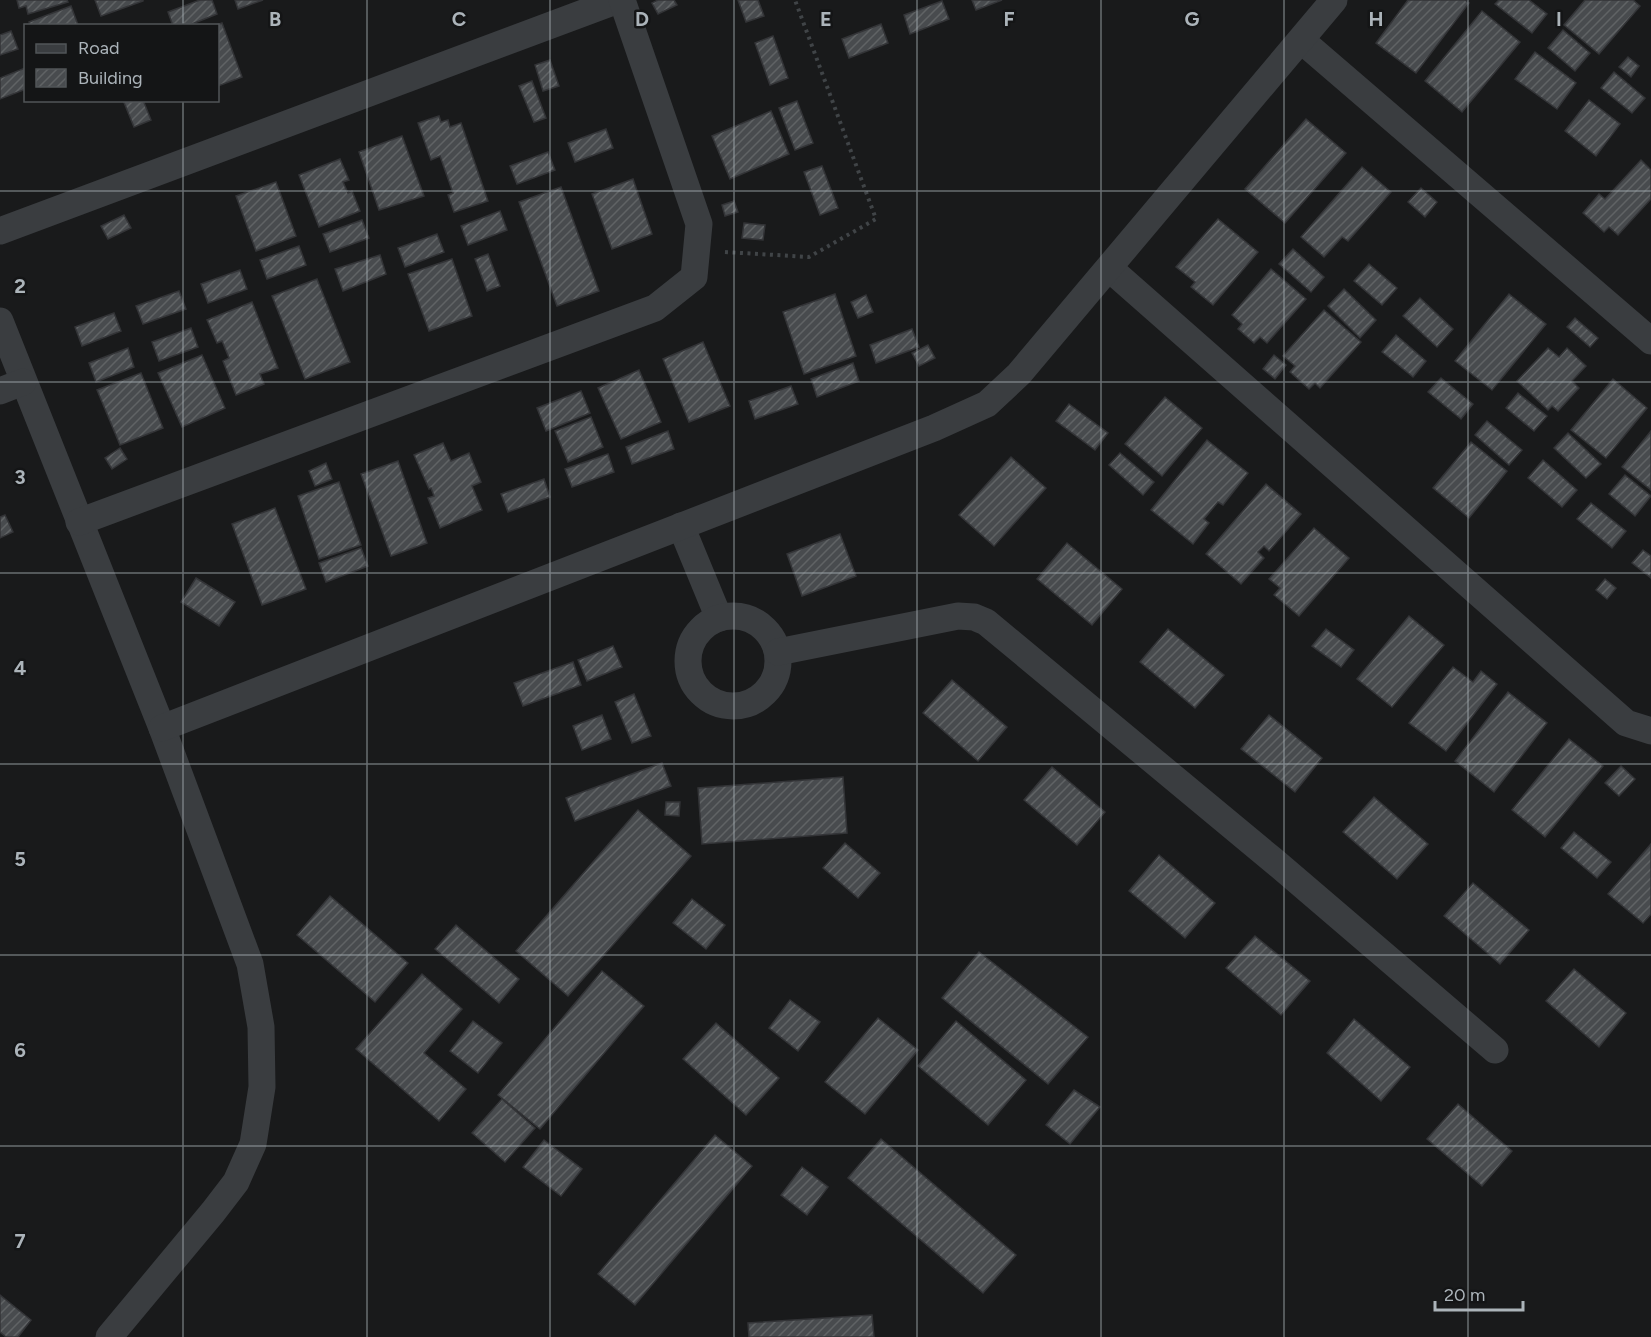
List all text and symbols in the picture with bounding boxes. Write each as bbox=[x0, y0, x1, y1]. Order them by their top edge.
text: B bbox=[269, 7, 281, 31]
text: C bbox=[452, 7, 466, 31]
text: D bbox=[635, 7, 649, 31]
text: E bbox=[820, 7, 832, 31]
text: F bbox=[1003, 7, 1015, 31]
text: G bbox=[1185, 7, 1200, 31]
text: H bbox=[1369, 7, 1384, 31]
text: I bbox=[1556, 7, 1562, 31]
legend bbox=[24, 24, 219, 102]
text: Road bbox=[78, 37, 119, 59]
text: Building bbox=[78, 67, 143, 89]
text: 2 bbox=[14, 274, 26, 298]
text: 3 bbox=[14, 465, 26, 489]
text: 4 bbox=[14, 656, 27, 680]
text: 5 bbox=[14, 847, 26, 871]
text: 6 bbox=[14, 1038, 26, 1062]
text: 7 bbox=[14, 1229, 26, 1253]
scale bar bbox=[1435, 1274, 1524, 1312]
text: 20 m bbox=[1444, 1284, 1485, 1306]

